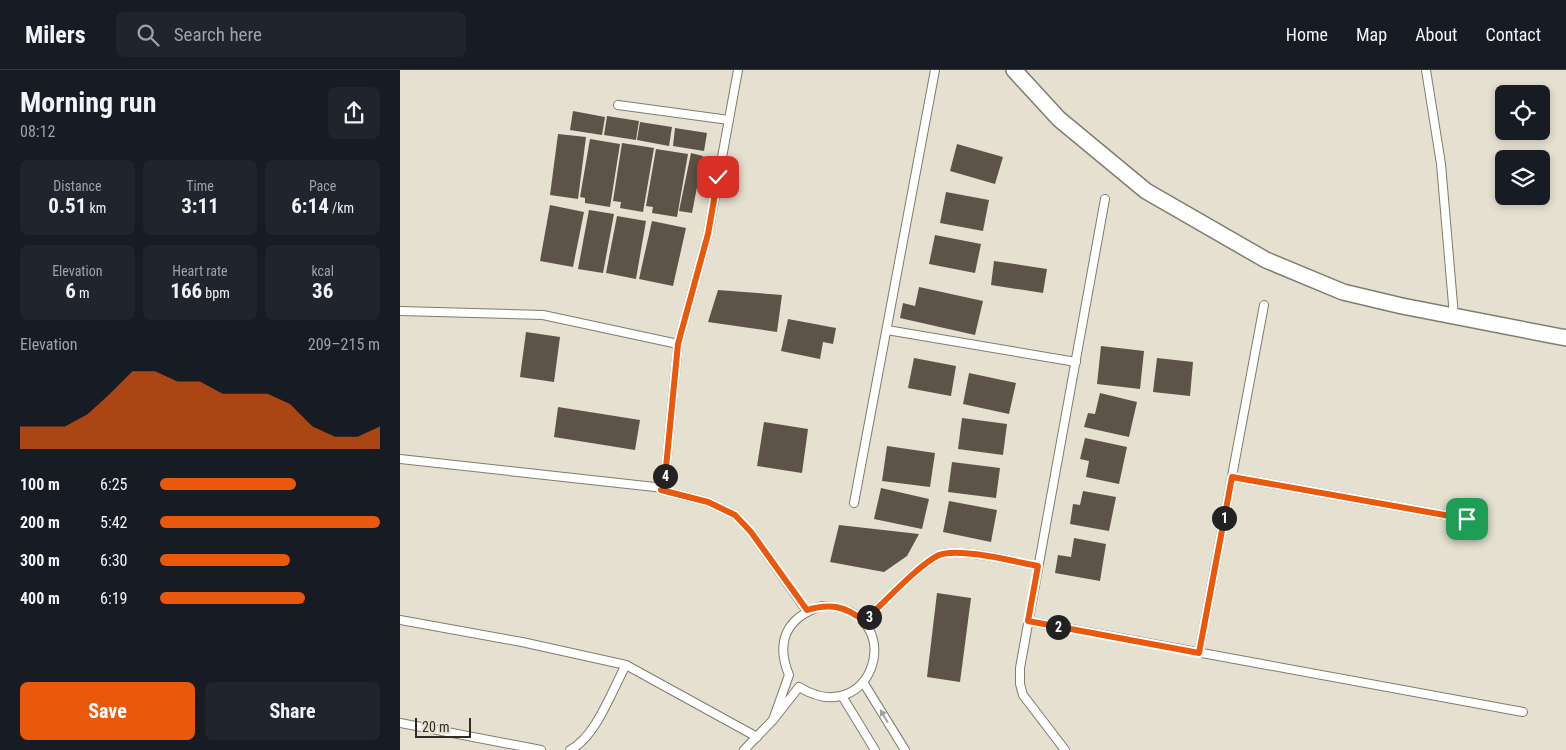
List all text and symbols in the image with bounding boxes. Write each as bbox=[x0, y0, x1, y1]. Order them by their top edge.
search box bbox=[116, 12, 466, 57]
text: Milers bbox=[25, 21, 86, 49]
icon: search bbox=[134, 21, 162, 49]
text: Search here bbox=[174, 23, 262, 46]
text: Home bbox=[1286, 24, 1328, 45]
text: Map bbox=[1356, 24, 1387, 45]
text: About bbox=[1415, 24, 1457, 45]
text: Contact bbox=[1485, 24, 1541, 45]
map controls bbox=[1495, 85, 1550, 205]
button: locate bbox=[1495, 85, 1550, 140]
text: Morning run bbox=[20, 86, 156, 119]
button: share bbox=[328, 87, 380, 139]
text: 08:12 bbox=[20, 122, 55, 141]
button: layers bbox=[1495, 150, 1550, 205]
pin bbox=[697, 156, 739, 198]
icon: check bbox=[704, 163, 732, 191]
text: Distance bbox=[53, 178, 101, 194]
text: Time bbox=[186, 178, 214, 194]
text: Pace bbox=[309, 178, 336, 194]
text: 0.51 bbox=[48, 194, 86, 218]
text: 3:11 bbox=[181, 194, 219, 218]
text: 6:14 bbox=[291, 194, 329, 218]
text: km bbox=[86, 200, 106, 216]
text: /km bbox=[329, 200, 354, 216]
text: Elevation bbox=[52, 263, 103, 279]
text: Heart rate bbox=[172, 263, 228, 279]
text: kcal bbox=[311, 263, 334, 279]
text: 6 bbox=[65, 279, 76, 303]
text: 166 bbox=[170, 279, 202, 303]
text: 36 bbox=[312, 279, 333, 303]
text: m bbox=[76, 285, 90, 301]
text: bpm bbox=[202, 285, 230, 301]
text: Elevation bbox=[20, 335, 78, 354]
text: 209–215 m bbox=[308, 335, 380, 354]
pin: 4 bbox=[652, 464, 678, 488]
text: 4 bbox=[662, 468, 669, 484]
text: 100 m bbox=[20, 475, 60, 494]
text: 6:25 bbox=[100, 475, 127, 494]
pin bbox=[1446, 498, 1488, 540]
icon: arrive bbox=[1453, 505, 1481, 533]
pin: 1 bbox=[1212, 506, 1236, 530]
text: 1 bbox=[1221, 510, 1228, 526]
text: 200 m bbox=[20, 513, 60, 532]
text: 5:42 bbox=[100, 513, 127, 532]
text: 300 m bbox=[20, 551, 60, 570]
text: 6:30 bbox=[100, 551, 127, 570]
text: 400 m bbox=[20, 589, 60, 608]
text: 6:19 bbox=[100, 589, 127, 608]
pin: 3 bbox=[856, 604, 882, 630]
text: 3 bbox=[866, 609, 873, 625]
pin: 2 bbox=[1046, 614, 1070, 640]
text: 2 bbox=[1055, 619, 1062, 635]
button: Save bbox=[20, 682, 195, 740]
button: Share bbox=[205, 682, 380, 740]
one-way arrow bbox=[880, 710, 889, 723]
scale bar bbox=[415, 715, 471, 738]
text: 20 m bbox=[422, 719, 450, 735]

